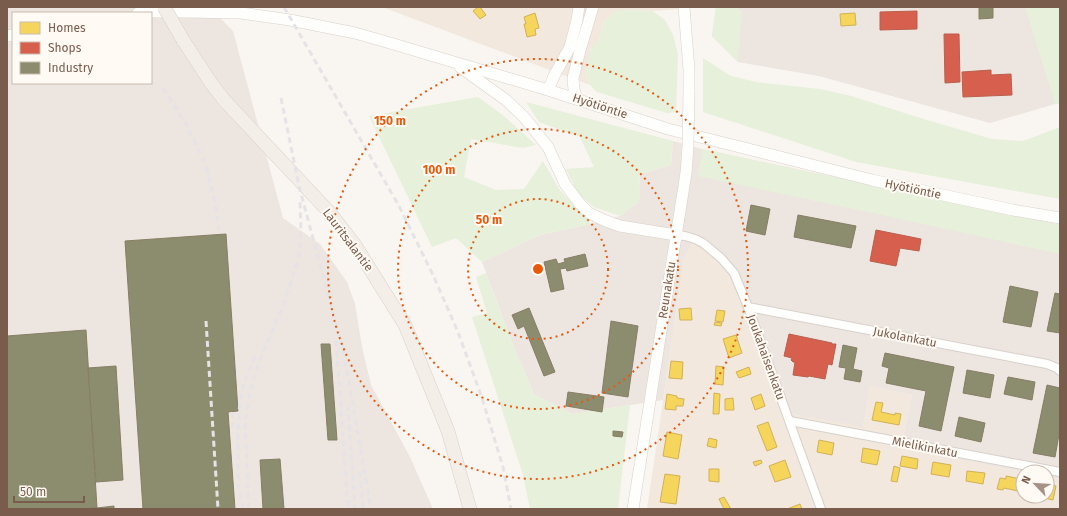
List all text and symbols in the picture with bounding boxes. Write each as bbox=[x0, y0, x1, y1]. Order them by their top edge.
legend bbox=[12, 12, 152, 84]
text: Homes bbox=[48, 21, 86, 35]
text: Shops bbox=[48, 41, 82, 55]
text: Industry bbox=[48, 61, 93, 75]
street label: Hyötiöntie bbox=[571, 91, 629, 121]
text: 150 m bbox=[374, 114, 406, 128]
text: 100 m bbox=[423, 163, 455, 177]
street label: Hyötiöntie bbox=[884, 176, 942, 202]
street label: Lauritsalantie bbox=[320, 206, 376, 274]
text: 50 m bbox=[476, 213, 502, 227]
street label: Reunakatu bbox=[656, 260, 678, 320]
centre of rings bbox=[531, 262, 545, 276]
street label: Joukahaisenkatu bbox=[744, 312, 788, 402]
street label: Jukolankatu bbox=[872, 324, 938, 350]
street label: Mielikinkatu bbox=[891, 434, 959, 460]
north arrow bbox=[1015, 464, 1055, 504]
text: N bbox=[1019, 474, 1034, 486]
scale bar bbox=[14, 478, 84, 504]
text: 50 m bbox=[20, 485, 46, 499]

